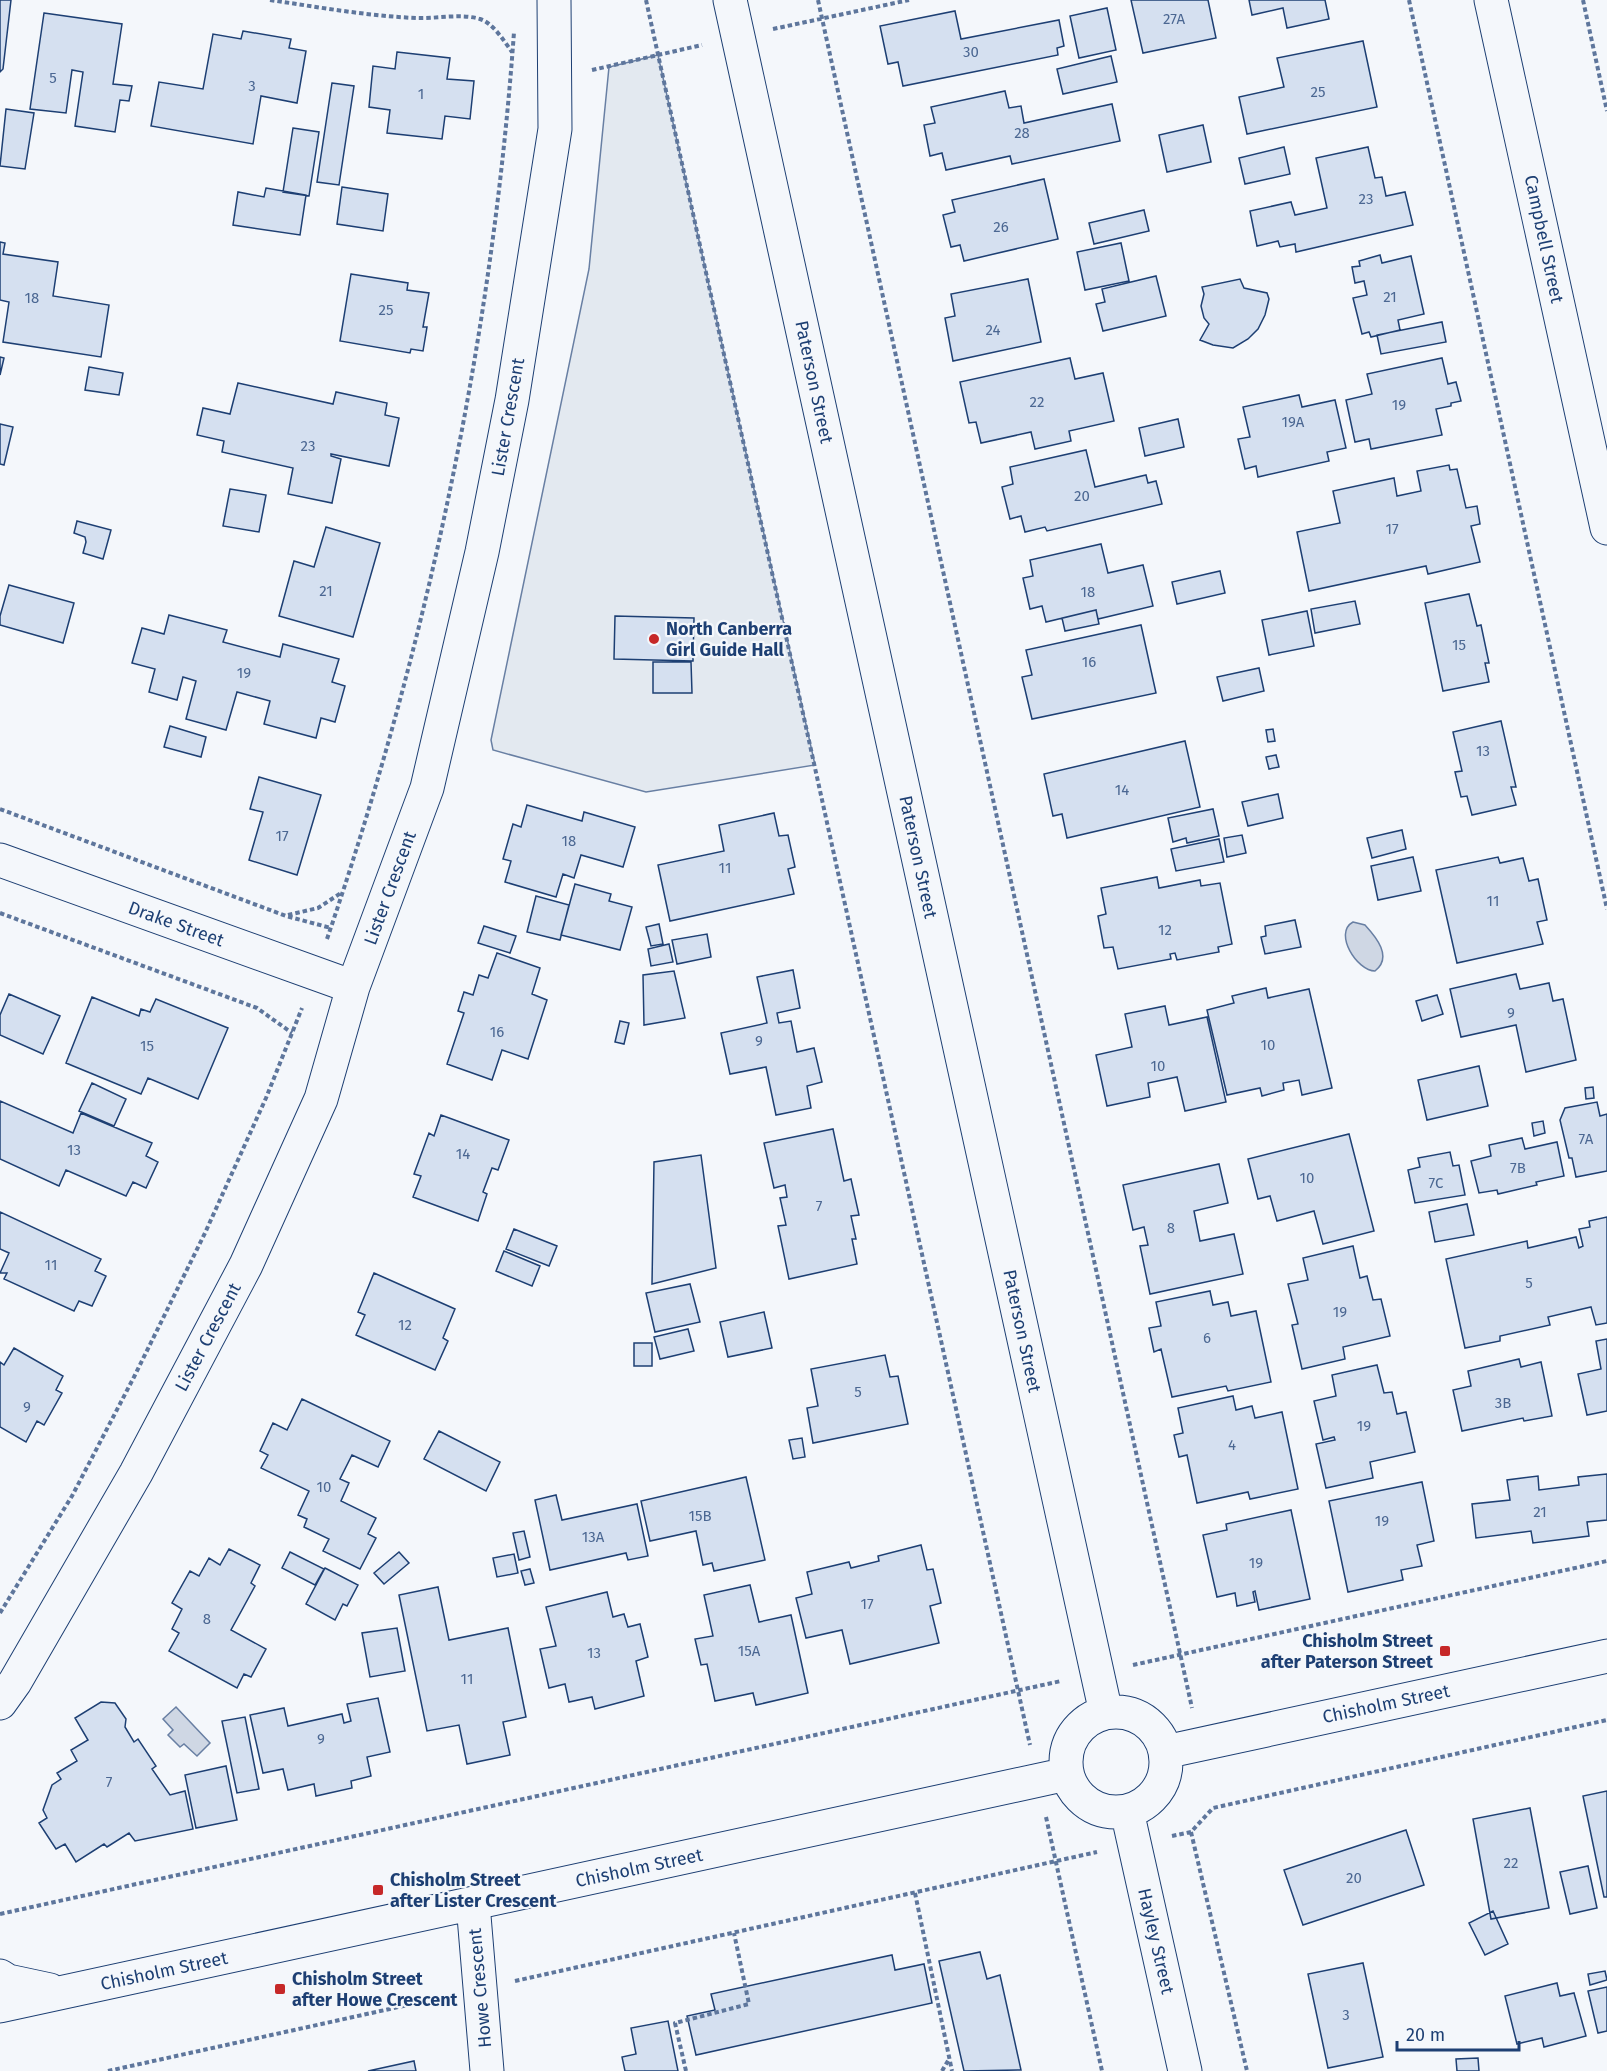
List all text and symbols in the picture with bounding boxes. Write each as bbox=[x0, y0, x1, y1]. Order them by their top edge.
house number: 27A bbox=[1163, 10, 1185, 28]
house number: 30 bbox=[963, 43, 979, 61]
house number: 5 bbox=[49, 69, 57, 87]
house number: 3 bbox=[248, 77, 256, 95]
house number: 25 bbox=[1311, 83, 1325, 101]
house number: 1 bbox=[418, 85, 424, 103]
house number: 28 bbox=[1014, 124, 1030, 142]
street label: Campbell Street bbox=[1520, 173, 1568, 306]
house number: 23 bbox=[1359, 190, 1373, 208]
house number: 26 bbox=[993, 218, 1009, 236]
house number: 21 bbox=[1383, 288, 1397, 306]
house number: 18 bbox=[25, 289, 39, 307]
house number: 25 bbox=[379, 301, 393, 319]
street label: Paterson Street bbox=[790, 319, 838, 446]
house number: 24 bbox=[985, 321, 1001, 339]
street label: Lister Crescent bbox=[487, 356, 529, 478]
house number: 22 bbox=[1030, 393, 1044, 411]
house number: 19 bbox=[1392, 396, 1406, 414]
house number: 19A bbox=[1282, 413, 1305, 431]
house number: 23 bbox=[301, 437, 315, 455]
house number: 20 bbox=[1074, 487, 1090, 505]
house number: 17 bbox=[1385, 520, 1399, 538]
house number: 21 bbox=[319, 582, 333, 600]
house number: 18 bbox=[1081, 583, 1095, 601]
place label: North Canberra Girl Guide Hall bbox=[666, 618, 792, 661]
marker: North Canberra Girl Guide Hall bbox=[647, 632, 661, 646]
house number: 15 bbox=[1452, 636, 1466, 654]
house number: 16 bbox=[1082, 653, 1096, 671]
house number: 19 bbox=[237, 664, 251, 682]
house number: 13 bbox=[1476, 742, 1490, 760]
house number: 14 bbox=[1115, 781, 1129, 799]
street label: Paterson Street bbox=[894, 794, 942, 921]
house number: 17 bbox=[275, 827, 289, 845]
street label: Lister Crescent bbox=[359, 828, 421, 948]
house number: 18 bbox=[562, 832, 576, 850]
house number: 11 bbox=[719, 859, 731, 877]
house number: 11 bbox=[1487, 892, 1499, 910]
street label: Drake Street bbox=[125, 897, 227, 952]
house number: 12 bbox=[1158, 921, 1172, 939]
house number: 9 bbox=[1507, 1004, 1515, 1022]
house number: 16 bbox=[490, 1023, 504, 1041]
house number: 9 bbox=[755, 1032, 763, 1050]
house number: 10 bbox=[1261, 1036, 1275, 1054]
house number: 15 bbox=[140, 1037, 154, 1055]
house number: 10 bbox=[1151, 1057, 1165, 1075]
house number: 7A bbox=[1579, 1130, 1594, 1148]
house number: 13 bbox=[67, 1141, 81, 1159]
house number: 14 bbox=[456, 1145, 470, 1163]
house number: 7B bbox=[1510, 1159, 1526, 1177]
house number: 10 bbox=[1300, 1169, 1314, 1187]
house number: 7C bbox=[1429, 1174, 1444, 1192]
house number: 7 bbox=[816, 1197, 823, 1215]
house number: 8 bbox=[1167, 1219, 1175, 1237]
house number: 11 bbox=[45, 1256, 57, 1274]
street label: Paterson Street bbox=[998, 1268, 1046, 1395]
house number: 5 bbox=[1525, 1274, 1533, 1292]
street label: Lister Crescent bbox=[170, 1279, 246, 1395]
house number: 19 bbox=[1333, 1303, 1347, 1321]
house number: 12 bbox=[398, 1316, 412, 1334]
house number: 6 bbox=[1203, 1329, 1211, 1347]
house number: 5 bbox=[854, 1383, 862, 1401]
house number: 3B bbox=[1495, 1394, 1511, 1412]
house number: 9 bbox=[23, 1398, 31, 1416]
house number: 19 bbox=[1357, 1417, 1371, 1435]
house number: 4 bbox=[1228, 1436, 1236, 1454]
house number: 10 bbox=[317, 1478, 331, 1496]
house number: 21 bbox=[1533, 1503, 1547, 1521]
house number: 15B bbox=[688, 1507, 712, 1525]
house number: 19 bbox=[1375, 1512, 1389, 1530]
house number: 13A bbox=[582, 1528, 605, 1546]
house number: 19 bbox=[1249, 1554, 1263, 1572]
house number: 17 bbox=[860, 1595, 874, 1613]
house number: 8 bbox=[203, 1610, 211, 1628]
place label: Chisholm Street after Paterson Street bbox=[1261, 1630, 1434, 1673]
house number: 15A bbox=[738, 1642, 761, 1660]
house number: 13 bbox=[587, 1644, 601, 1662]
marker: Chisholm Street after Paterson Street bbox=[1438, 1644, 1452, 1658]
house number: 11 bbox=[461, 1670, 473, 1688]
street label: Chisholm Street bbox=[1320, 1680, 1452, 1728]
house number: 9 bbox=[317, 1730, 325, 1748]
house number: 7 bbox=[106, 1773, 113, 1791]
street label: Chisholm Street bbox=[573, 1844, 705, 1892]
house number: 22 bbox=[1504, 1854, 1518, 1872]
place label: Chisholm Street after Lister Crescent bbox=[390, 1869, 557, 1912]
house number: 20 bbox=[1346, 1869, 1362, 1887]
marker: Chisholm Street after Lister Crescent bbox=[371, 1883, 385, 1897]
street label: Hayley Street bbox=[1133, 1886, 1179, 1997]
street label: Howe Crescent bbox=[464, 1927, 496, 2049]
street label: Chisholm Street bbox=[98, 1947, 230, 1995]
place label: Chisholm Street after Howe Crescent bbox=[292, 1968, 459, 2011]
marker: Chisholm Street after Howe Crescent bbox=[273, 1982, 287, 1996]
house number: 3 bbox=[1342, 2006, 1350, 2024]
scale bar bbox=[1397, 2014, 1518, 2052]
text: 20 m bbox=[1406, 2024, 1445, 2046]

